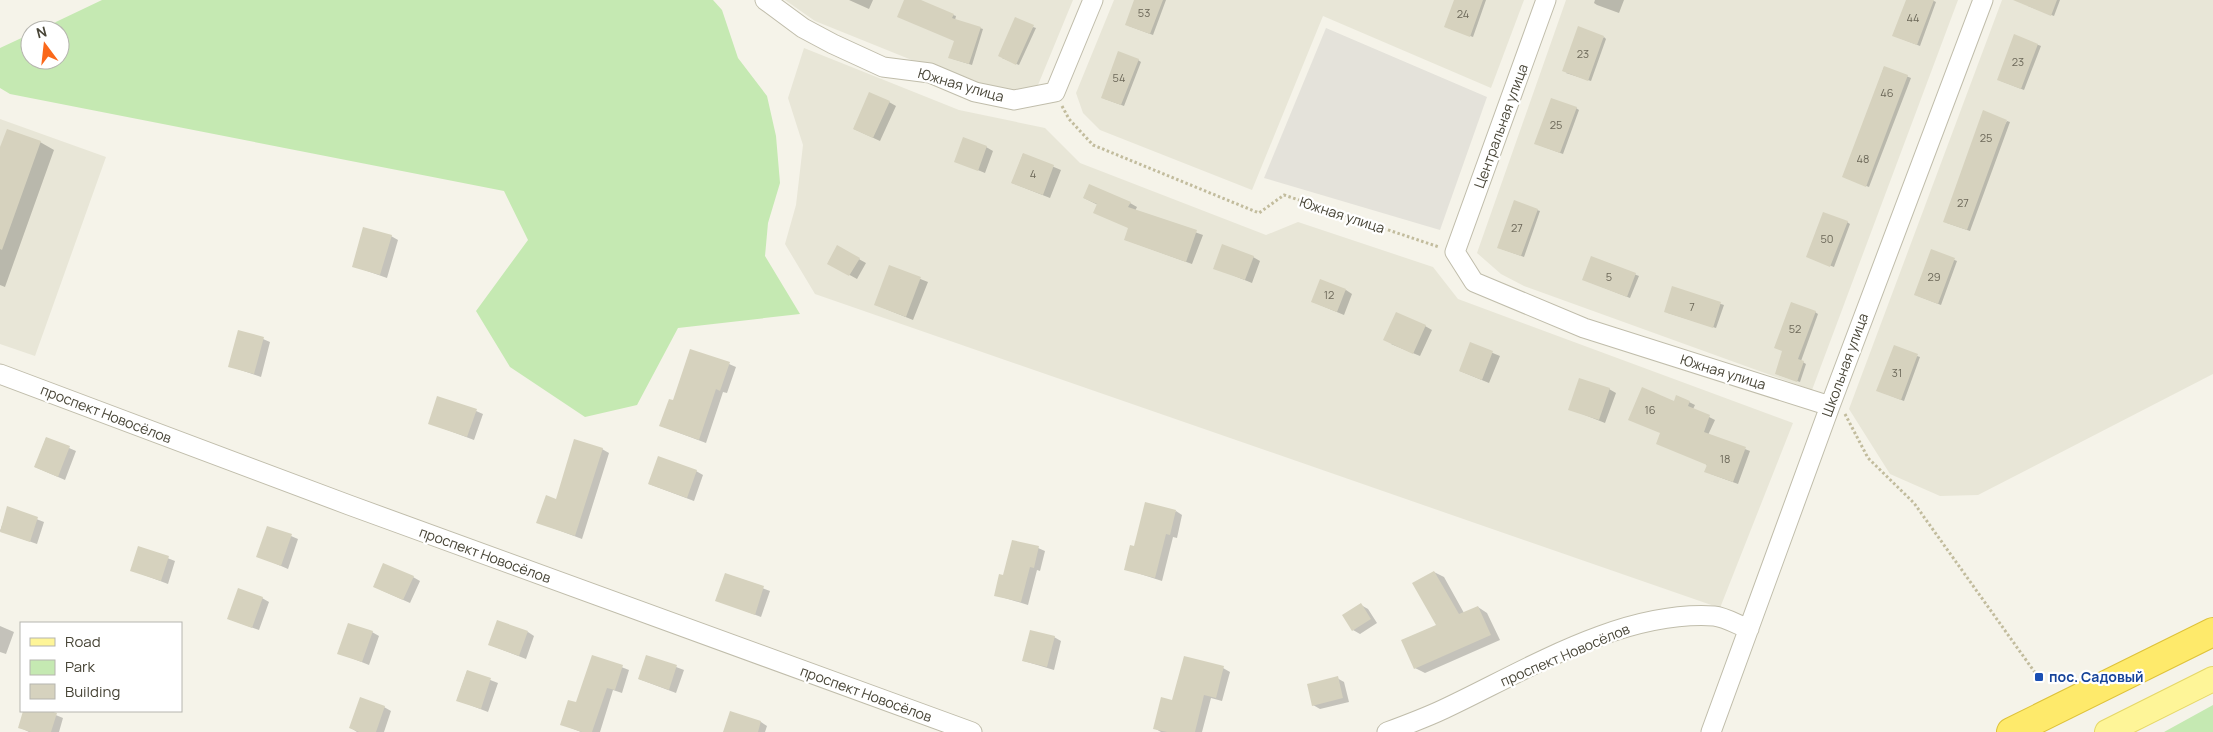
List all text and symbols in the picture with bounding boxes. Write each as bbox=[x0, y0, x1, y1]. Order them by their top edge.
house number: 53 bbox=[1138, 5, 1150, 20]
house number: 24 bbox=[1457, 6, 1469, 21]
house number: 44 bbox=[1906, 10, 1920, 25]
north arrow bbox=[20, 20, 70, 70]
text: N bbox=[34, 21, 49, 42]
house number: 23 bbox=[1577, 46, 1589, 61]
house number: 23 bbox=[2012, 54, 2024, 69]
street label: Центральная улица bbox=[1469, 61, 1532, 191]
street label: Южная улица bbox=[916, 63, 1006, 106]
house number: 54 bbox=[1113, 70, 1125, 85]
house number: 46 bbox=[1880, 85, 1894, 100]
house number: 25 bbox=[1550, 117, 1562, 132]
house number: 25 bbox=[1980, 130, 1992, 145]
house number: 48 bbox=[1857, 151, 1869, 166]
house number: 4 bbox=[1030, 166, 1036, 181]
street label: Южная улица bbox=[1297, 192, 1387, 237]
house number: 27 bbox=[1957, 195, 1969, 210]
house number: 27 bbox=[1511, 220, 1523, 235]
house number: 50 bbox=[1820, 231, 1834, 246]
house number: 5 bbox=[1606, 269, 1612, 284]
house number: 29 bbox=[1927, 269, 1941, 284]
house number: 12 bbox=[1324, 287, 1334, 302]
house number: 7 bbox=[1689, 299, 1695, 314]
street label: Школьная улица bbox=[1817, 310, 1872, 419]
house number: 52 bbox=[1789, 321, 1801, 336]
street label: Южная улица bbox=[1678, 350, 1768, 394]
house number: 31 bbox=[1892, 365, 1902, 380]
street label: проспект Новосёлов bbox=[38, 380, 175, 447]
house number: 16 bbox=[1644, 402, 1656, 417]
house number: 18 bbox=[1720, 451, 1730, 466]
street label: проспект Новосёлов bbox=[417, 522, 554, 587]
street label: проспект Новосёлов bbox=[1497, 619, 1633, 690]
legend bbox=[20, 622, 182, 712]
text: Road bbox=[65, 631, 101, 652]
text: Park bbox=[65, 656, 95, 677]
street label: проспект Новосёлов bbox=[798, 661, 935, 726]
place label: пос. Садовый bbox=[2049, 667, 2144, 686]
marker: пос. Садовый bbox=[2033, 671, 2045, 683]
text: Building bbox=[65, 681, 120, 702]

